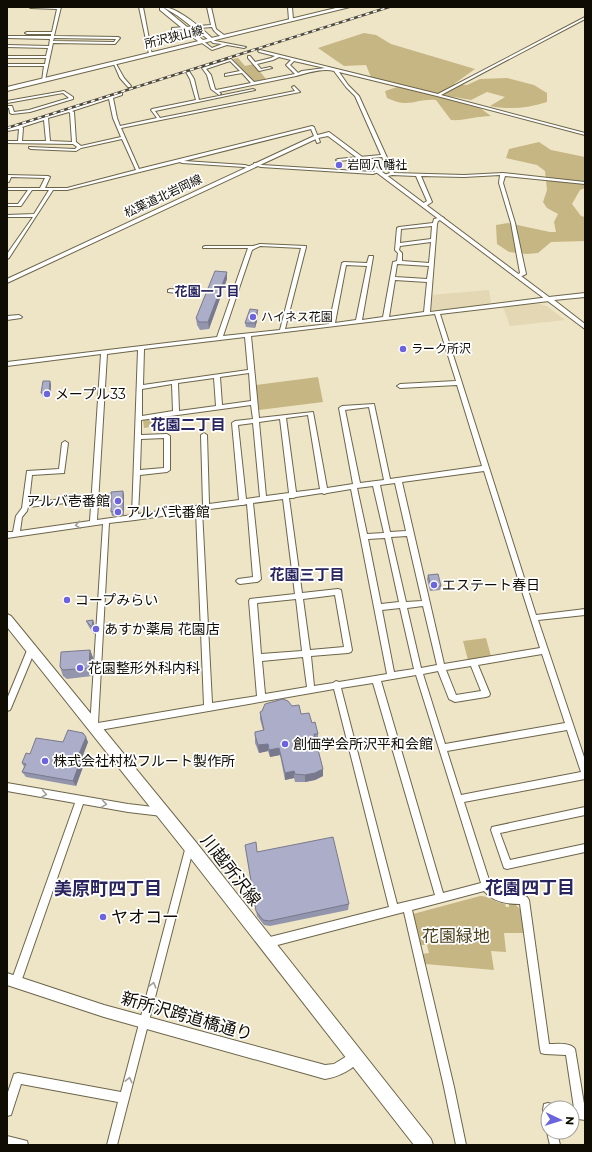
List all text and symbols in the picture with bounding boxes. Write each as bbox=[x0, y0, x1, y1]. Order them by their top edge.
street label: 所沢狭山線 bbox=[143, 22, 205, 51]
place label: 岩岡八幡社 bbox=[347, 157, 407, 172]
marker: 岩岡八幡社 bbox=[334, 160, 344, 170]
street label: 松葉道北岩岡線 bbox=[122, 171, 204, 220]
district label: 花園一丁目 bbox=[174, 283, 240, 299]
place label: ハイネス花園 bbox=[261, 309, 333, 324]
marker: ハイネス花園 bbox=[248, 312, 258, 322]
place label: ラーク所沢 bbox=[411, 341, 471, 356]
marker: ラーク所沢 bbox=[398, 344, 408, 354]
place label: メープル33 bbox=[55, 385, 126, 403]
marker: メープル33 bbox=[42, 389, 52, 399]
district label: 花園二丁目 bbox=[150, 415, 226, 434]
place label: アルバ壱番館 bbox=[26, 492, 110, 510]
marker: アルバ壱番館 bbox=[113, 496, 123, 506]
place label: アルバ弐番館 bbox=[126, 503, 210, 521]
marker: アルバ弐番館 bbox=[113, 507, 123, 517]
one-way arrow bbox=[74, 521, 81, 530]
district label: 花園三丁目 bbox=[269, 565, 345, 584]
place label: エステート春日 bbox=[442, 576, 540, 594]
marker: エステート春日 bbox=[429, 580, 439, 590]
place label: コープみらい bbox=[75, 591, 158, 609]
marker: コープみらい bbox=[62, 595, 72, 605]
place label: あすか薬局 花園店 bbox=[104, 620, 220, 638]
marker: あすか薬局 花園店 bbox=[91, 624, 101, 634]
place label: 花園整形外科内科 bbox=[88, 659, 200, 677]
marker: 花園整形外科内科 bbox=[75, 663, 85, 673]
place label: 創価学会所沢平和会館 bbox=[293, 735, 433, 753]
marker: 創価学会所沢平和会館 bbox=[280, 739, 290, 749]
place label: 株式会社村松フルート製作所 bbox=[53, 752, 235, 770]
marker: 株式会社村松フルート製作所 bbox=[40, 756, 50, 766]
one-way arrow bbox=[40, 789, 47, 797]
one-way arrow bbox=[101, 799, 107, 808]
street label: 川越所沢線 bbox=[197, 830, 265, 910]
district label: 花園四丁目 bbox=[485, 877, 575, 899]
district label: 美原町四丁目 bbox=[54, 878, 162, 900]
place label: ヤオコー bbox=[111, 907, 179, 927]
marker: ヤオコー bbox=[98, 912, 108, 922]
park label: 花園緑地 bbox=[422, 926, 490, 946]
one-way arrow bbox=[148, 981, 157, 988]
street label: 新所沢跨道橋通り bbox=[119, 988, 255, 1044]
one-way arrow bbox=[124, 1077, 132, 1083]
north arrow bbox=[540, 1100, 580, 1140]
text: N bbox=[563, 1116, 577, 1126]

